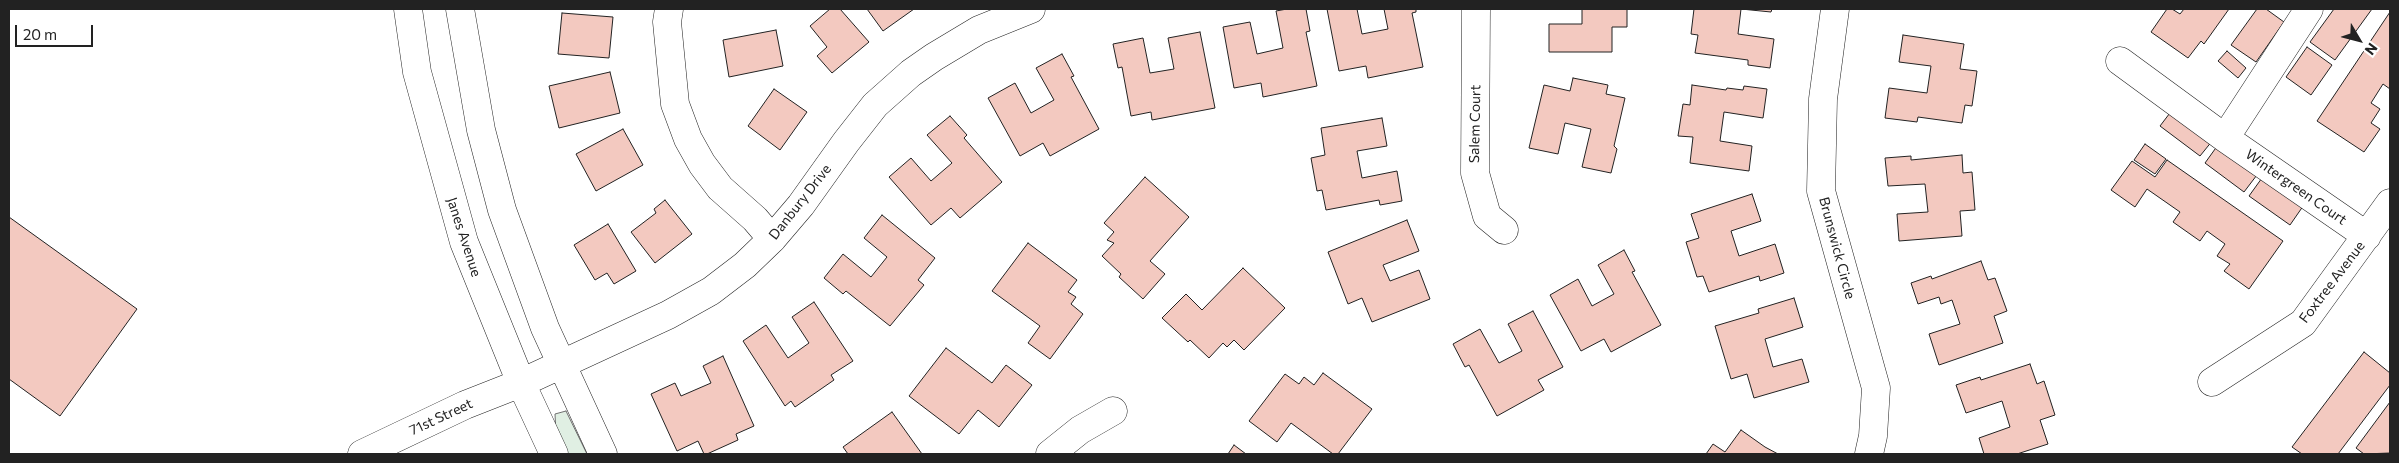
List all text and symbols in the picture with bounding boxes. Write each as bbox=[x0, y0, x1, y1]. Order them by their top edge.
scale bar bbox=[18, 15, 95, 47]
north arrow bbox=[2334, 15, 2384, 65]
text: 20 m bbox=[23, 25, 57, 43]
text: N bbox=[2361, 40, 2381, 59]
street label: Salem Court bbox=[1466, 85, 1484, 163]
street label: Wintergreen Court bbox=[2242, 146, 2350, 228]
street label: Danbury Drive bbox=[765, 161, 835, 243]
street label: Janes Avenue bbox=[443, 195, 485, 279]
street label: Brunswick Circle bbox=[1815, 195, 1859, 301]
street label: Foxtree Avenue bbox=[2296, 238, 2368, 326]
street label: 71st Street bbox=[407, 395, 475, 439]

